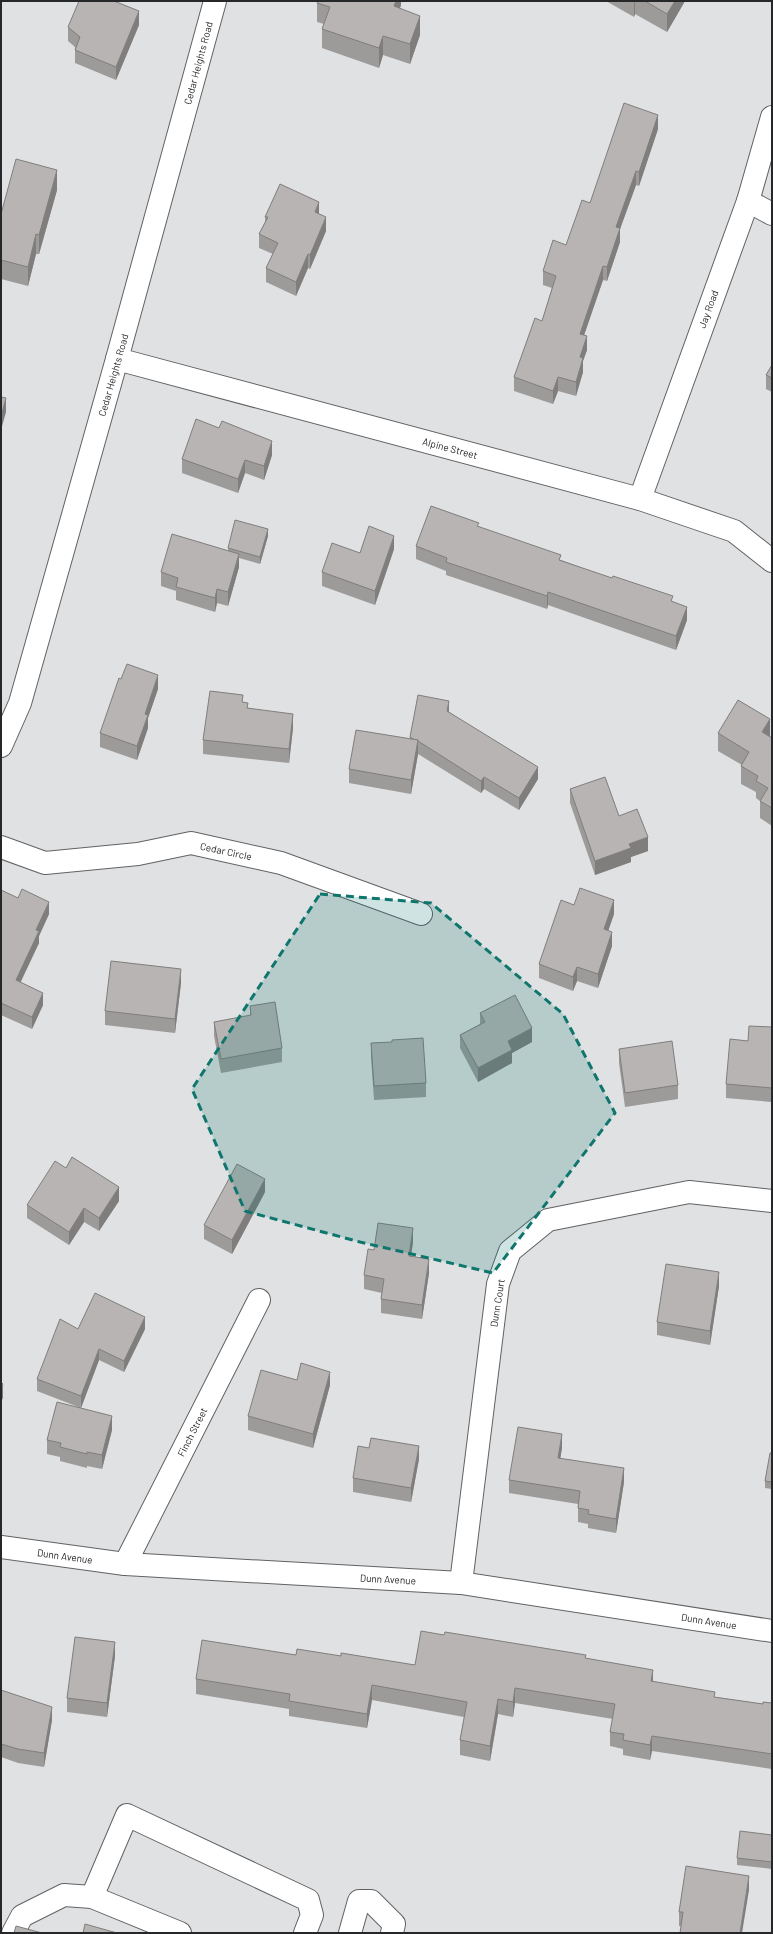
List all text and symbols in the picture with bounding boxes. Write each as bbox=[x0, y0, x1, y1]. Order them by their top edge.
street label: Cedar Heights Road bbox=[181, 20, 215, 106]
street label: Jay Road bbox=[696, 288, 720, 330]
street label: Cedar Heights Road bbox=[95, 332, 131, 418]
street label: Alpine Street bbox=[421, 435, 479, 461]
street label: Cedar Circle bbox=[199, 840, 253, 862]
street label: Dunn Court bbox=[487, 1278, 507, 1328]
street label: Finch Street bbox=[175, 1405, 210, 1459]
street label: Dunn Avenue bbox=[36, 1546, 94, 1566]
street label: Dunn Avenue bbox=[360, 1572, 416, 1586]
street label: Dunn Avenue bbox=[680, 1611, 738, 1631]

